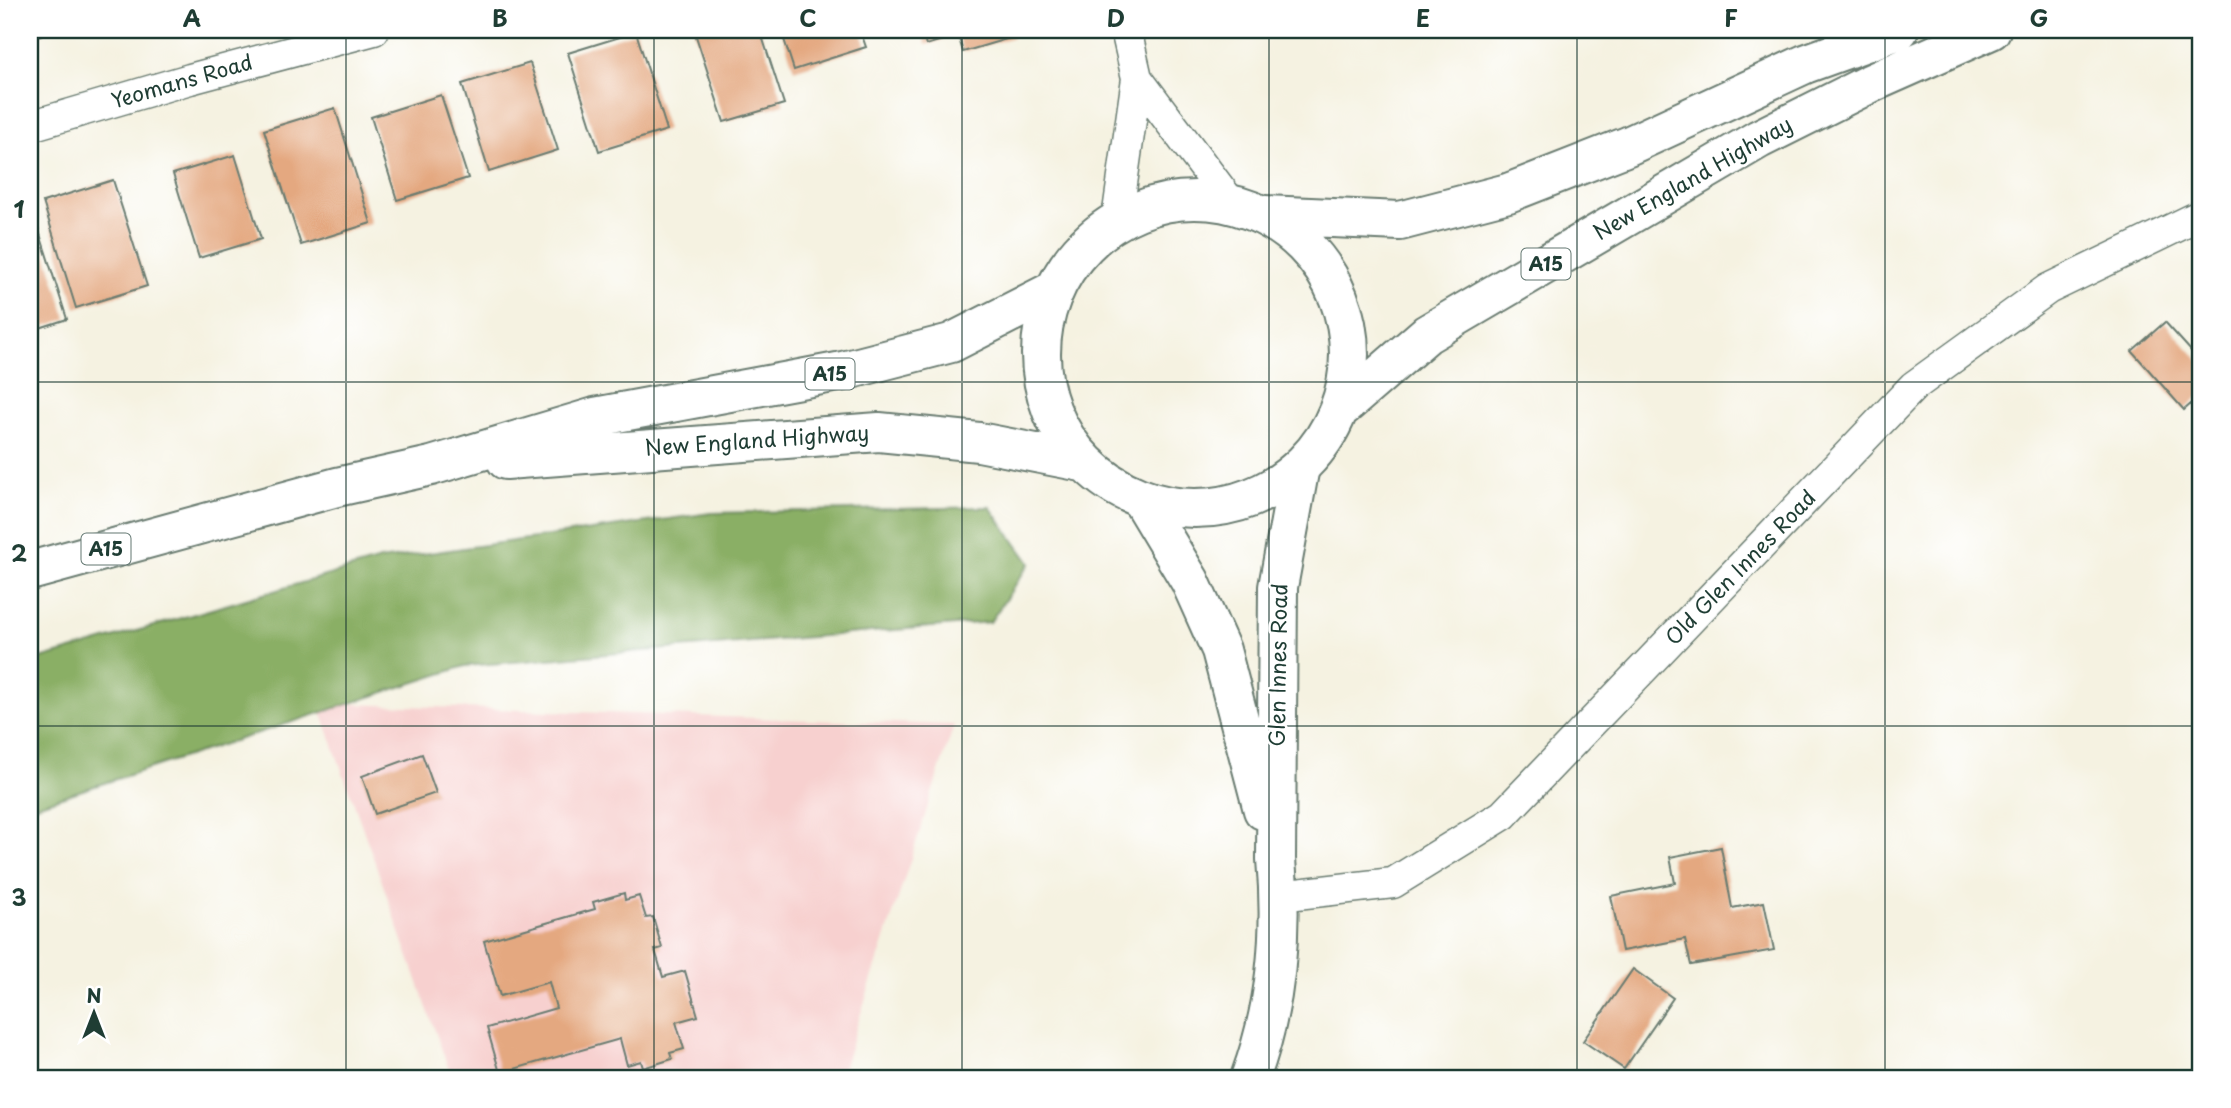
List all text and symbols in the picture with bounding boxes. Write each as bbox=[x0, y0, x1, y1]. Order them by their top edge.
text: A bbox=[183, 0, 201, 35]
text: B bbox=[492, 0, 508, 35]
text: C bbox=[799, 0, 817, 35]
text: D bbox=[1107, 0, 1125, 35]
text: E bbox=[1416, 0, 1430, 35]
text: F bbox=[1724, 0, 1738, 35]
text: G bbox=[2030, 0, 2048, 35]
street label: Yeomans Road bbox=[107, 45, 256, 116]
street label: New England Highway bbox=[1587, 107, 1797, 247]
text: 1 bbox=[14, 191, 25, 226]
road number: A15 bbox=[1522, 248, 1570, 280]
road number: A15 bbox=[806, 358, 854, 390]
street label: New England Highway bbox=[644, 415, 870, 463]
street label: Old Glen Innes Road bbox=[1657, 482, 1822, 652]
road number: A15 bbox=[82, 534, 130, 564]
text: 2 bbox=[11, 535, 27, 570]
street label: Glen Innes Road bbox=[1260, 583, 1294, 747]
text: 3 bbox=[11, 879, 27, 914]
north arrow bbox=[60, 978, 130, 1048]
text: N bbox=[86, 981, 102, 1009]

